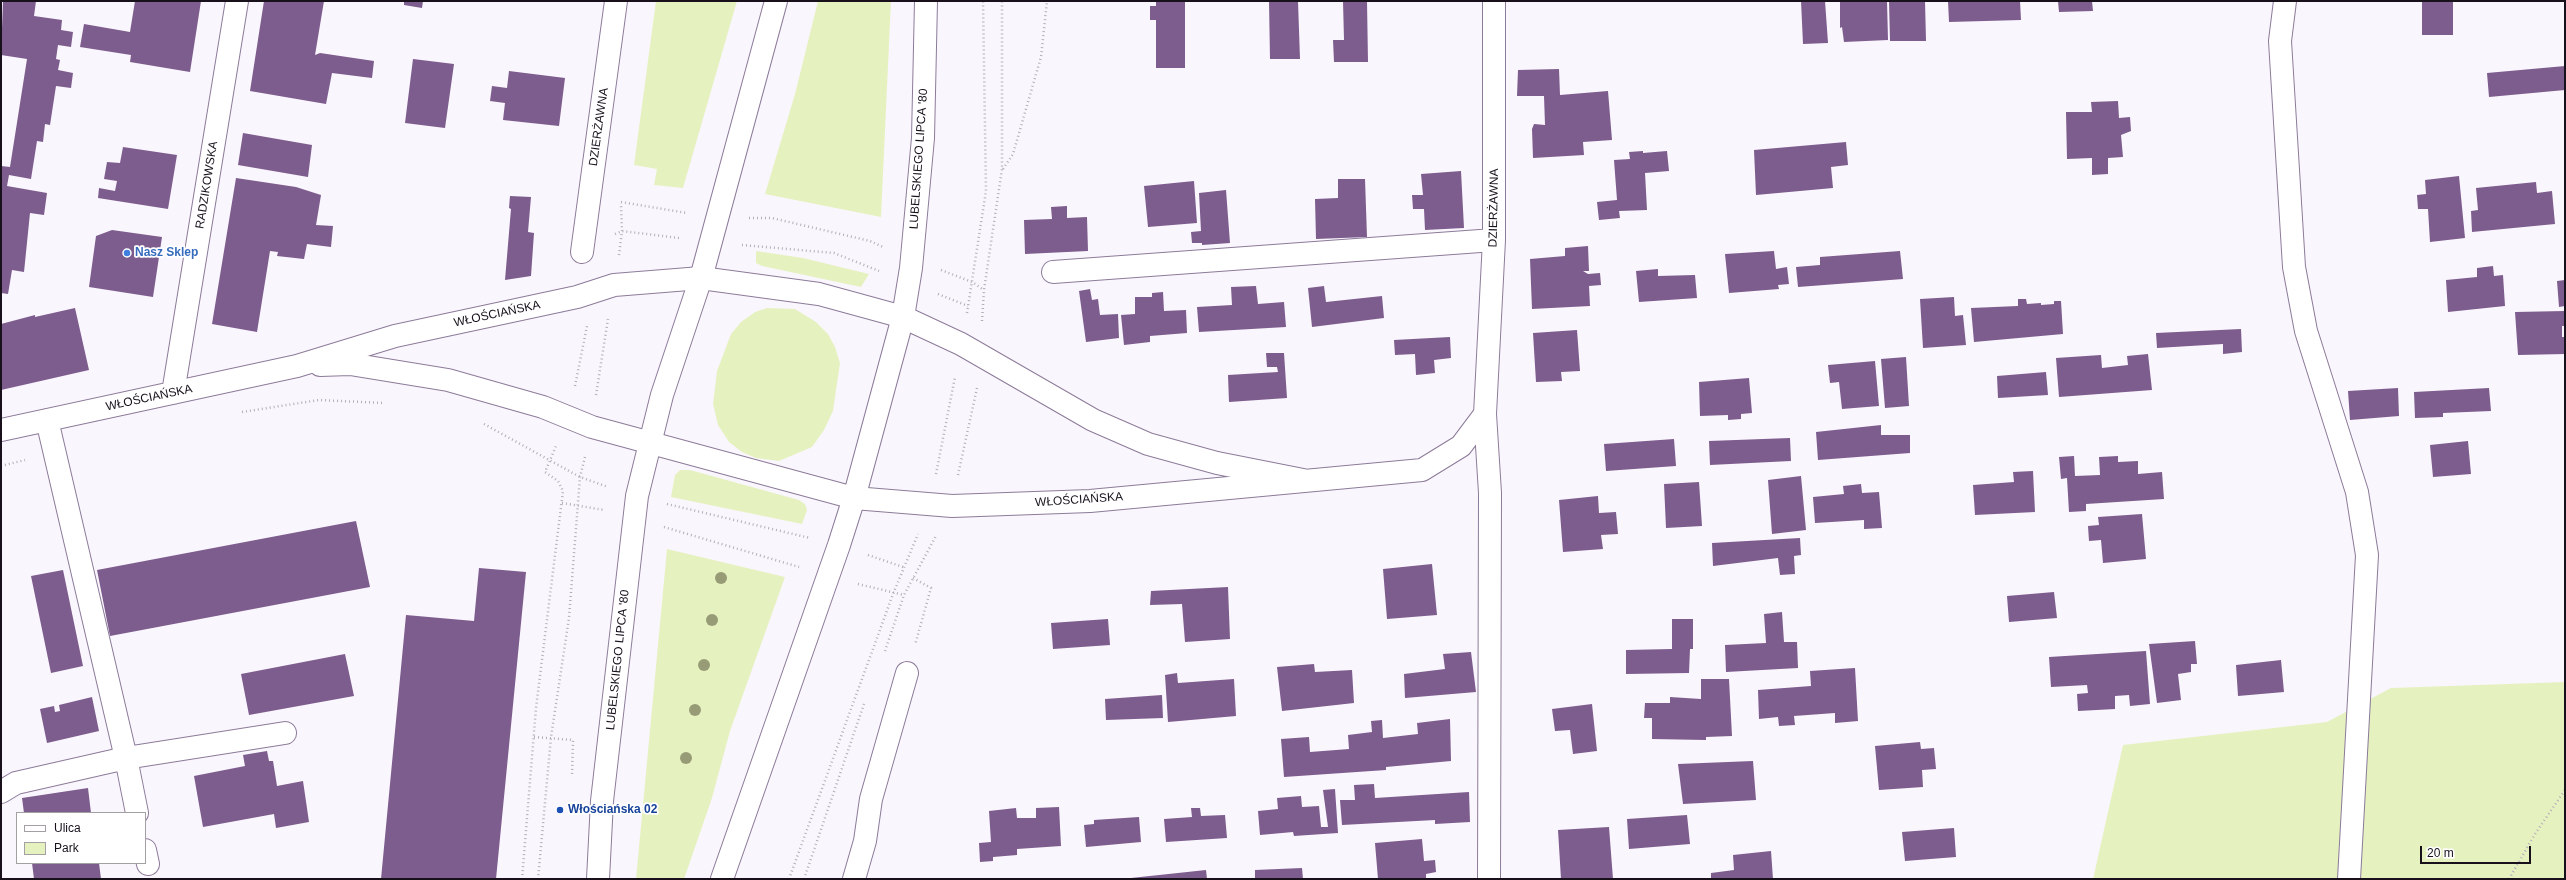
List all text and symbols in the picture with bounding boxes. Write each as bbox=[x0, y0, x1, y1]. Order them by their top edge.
street label: DZIERŻAWNA bbox=[586, 87, 612, 167]
street label: LUBELSKIEGO LIPCA '80 bbox=[907, 88, 931, 230]
street label: RADZIKOWSKA bbox=[193, 140, 221, 230]
street label: DZIERŻAWNA bbox=[1486, 168, 1502, 248]
place label: Nasz Sklep bbox=[135, 246, 198, 260]
marker: Nasz Sklep bbox=[122, 248, 132, 258]
street label: WŁOŚCIAŃSKA bbox=[452, 298, 542, 330]
street label: WŁOŚCIAŃSKA bbox=[104, 382, 194, 414]
street label: WŁOŚCIAŃSKA bbox=[1035, 490, 1123, 510]
street label: LUBELSKIEGO LIPCA '80 bbox=[603, 589, 633, 731]
place label: Włościańska 02 bbox=[568, 803, 657, 817]
marker: Włościańska 02 bbox=[555, 805, 565, 815]
legend bbox=[16, 812, 146, 864]
text: Ulica bbox=[54, 821, 81, 835]
scale bar bbox=[2422, 838, 2533, 864]
text: Park bbox=[54, 841, 79, 855]
text: 20 m bbox=[2427, 846, 2454, 860]

